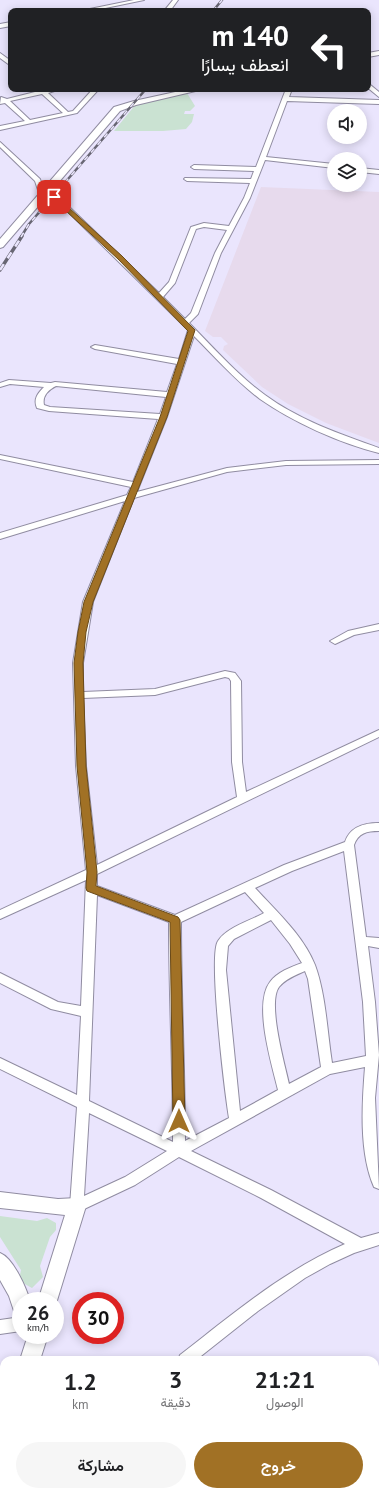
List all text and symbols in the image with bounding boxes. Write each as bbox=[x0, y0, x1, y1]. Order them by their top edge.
text: 140 m bbox=[212, 17, 289, 54]
icon: left bbox=[303, 24, 355, 76]
text: انعطف يسارًا bbox=[201, 53, 289, 76]
map controls bbox=[327, 104, 367, 192]
button: sound bbox=[327, 104, 367, 144]
button: layers bbox=[327, 152, 367, 192]
pin bbox=[37, 180, 71, 214]
icon: arrive bbox=[43, 186, 65, 208]
position arrow bbox=[158, 1100, 200, 1142]
speed limit sign: 30 bbox=[72, 1292, 124, 1344]
text: 26 bbox=[27, 1300, 49, 1326]
text: km/h bbox=[27, 1321, 49, 1334]
text: 3 bbox=[169, 1364, 182, 1395]
text: 21:21 bbox=[254, 1364, 315, 1395]
text: 1.2 bbox=[64, 1366, 97, 1397]
text: دقيقة bbox=[161, 1394, 191, 1411]
text: الوصول bbox=[266, 1394, 304, 1411]
text: km bbox=[72, 1396, 89, 1413]
button: مشاركة bbox=[16, 1442, 186, 1488]
button: خروج bbox=[194, 1442, 363, 1488]

